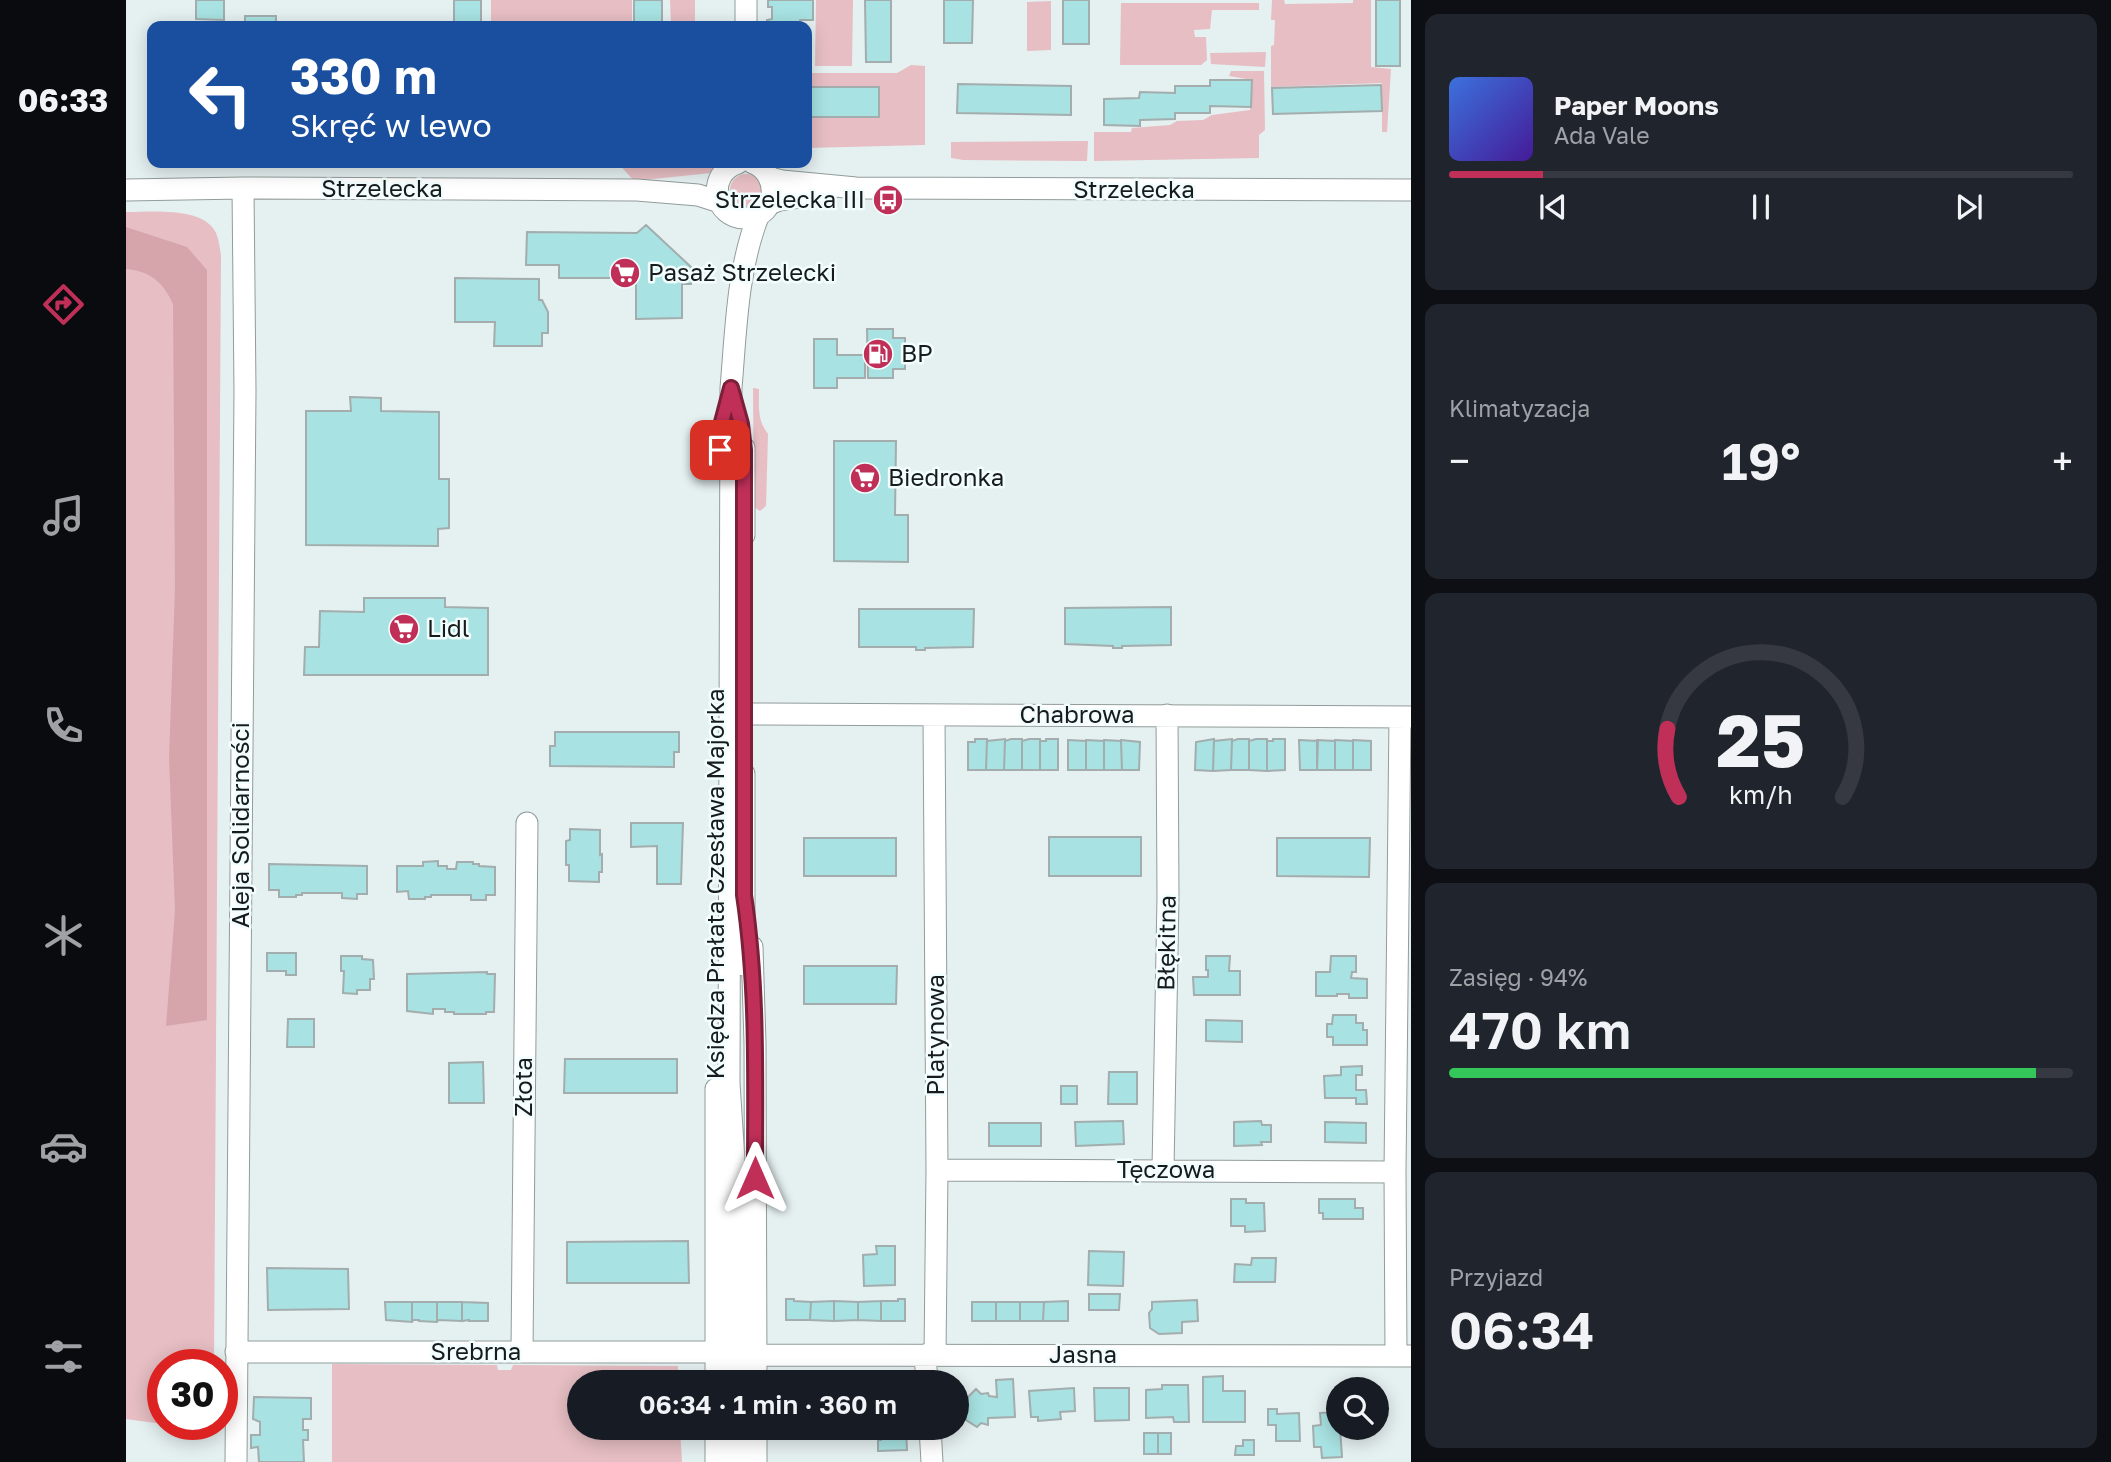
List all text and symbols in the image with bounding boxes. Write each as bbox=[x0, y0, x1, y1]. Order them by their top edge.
text: 330 m bbox=[290, 46, 437, 105]
icon: left bbox=[175, 49, 266, 140]
text: 06:33 bbox=[18, 81, 108, 119]
text: Paper Moons bbox=[1554, 90, 1719, 121]
text: Skręć w lewo bbox=[290, 106, 492, 144]
text: Ada Vale bbox=[1554, 121, 1650, 149]
street label: Strzelecka bbox=[321, 173, 443, 202]
street label: Strzelecka bbox=[1073, 174, 1195, 203]
bus stop icon: Strzelecka III bbox=[871, 183, 905, 217]
place label: Strzelecka III bbox=[715, 184, 865, 213]
icon: previous bbox=[1534, 188, 1572, 226]
icon: pause bbox=[1742, 188, 1780, 226]
icon: next bbox=[1950, 188, 1988, 226]
supermarket icon: Pasaż Strzelecki bbox=[608, 256, 642, 290]
place label: Pasaż Strzelecki bbox=[648, 257, 836, 286]
icon: directions bbox=[39, 280, 88, 329]
fuel station icon: BP bbox=[861, 337, 895, 371]
place label: BP bbox=[901, 338, 933, 367]
text: Klimatyzacja bbox=[1449, 394, 1590, 422]
pin bbox=[690, 420, 750, 480]
text: 19° bbox=[1722, 429, 1800, 491]
icon: arrive bbox=[701, 431, 739, 469]
text: − bbox=[1449, 438, 1470, 483]
text: + bbox=[2052, 438, 2073, 483]
supermarket icon: Biedronka bbox=[848, 461, 882, 495]
place label: Biedronka bbox=[888, 462, 1004, 491]
icon: music bbox=[39, 491, 88, 540]
supermarket icon: Lidl bbox=[387, 612, 421, 646]
place label: Lidl bbox=[427, 613, 470, 642]
street label: Księdza Prałata Czesława Majorka bbox=[700, 688, 729, 1080]
text: 25 bbox=[1717, 696, 1805, 783]
street label: Chabrowa bbox=[1019, 699, 1135, 728]
icon: phone bbox=[39, 701, 88, 750]
street label: Aleja Solidarności bbox=[225, 722, 254, 928]
text: km/h bbox=[1729, 779, 1793, 810]
street label: Błękitna bbox=[1150, 895, 1181, 991]
icon: climate bbox=[39, 911, 88, 960]
text: Zasięg · 94% bbox=[1449, 963, 1587, 991]
street label: Platynowa bbox=[920, 974, 949, 1096]
text: 470 km bbox=[1449, 998, 1631, 1060]
street label: Złota bbox=[508, 1057, 537, 1117]
icon: car bbox=[39, 1122, 88, 1171]
position arrow bbox=[718, 1141, 792, 1215]
street label: Tęczowa bbox=[1117, 1154, 1215, 1183]
text: Przyjazd bbox=[1449, 1263, 1543, 1291]
text: 06:34 bbox=[1449, 1298, 1595, 1360]
icon: filters bbox=[39, 1332, 88, 1381]
street label: Srebrna bbox=[431, 1336, 521, 1365]
street label: Jasna bbox=[1049, 1339, 1117, 1368]
speed limit sign: 30 bbox=[147, 1349, 238, 1440]
map controls bbox=[1326, 1377, 1389, 1440]
button: search bbox=[1326, 1377, 1389, 1440]
text: 06:34 · 1 min · 360 m bbox=[639, 1389, 897, 1420]

